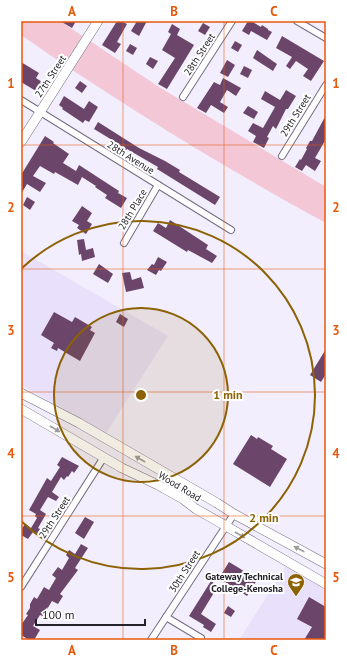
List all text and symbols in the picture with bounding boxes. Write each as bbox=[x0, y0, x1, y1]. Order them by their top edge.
text: A bbox=[68, 3, 76, 20]
text: B bbox=[170, 3, 178, 20]
text: C bbox=[270, 3, 278, 20]
street label: 28th Street bbox=[181, 30, 218, 78]
street label: 27th Street bbox=[32, 52, 69, 100]
text: 1 bbox=[7, 75, 15, 92]
text: 1 bbox=[332, 75, 340, 92]
street label: 29th Street bbox=[277, 91, 314, 139]
street label: 28th Avenue bbox=[105, 138, 157, 177]
street label: 28th Place bbox=[115, 187, 150, 232]
text: 2 bbox=[7, 199, 15, 216]
text: 2 bbox=[332, 199, 340, 216]
text: 3 bbox=[7, 322, 15, 339]
text: 3 bbox=[332, 322, 340, 339]
text: 1 min bbox=[213, 387, 243, 402]
centre of rings bbox=[134, 388, 148, 402]
one-way arrow bbox=[49, 425, 61, 432]
text: 4 bbox=[7, 445, 15, 462]
text: 4 bbox=[332, 445, 340, 462]
one-way arrow bbox=[134, 455, 146, 462]
street label: Wood Road bbox=[156, 469, 204, 504]
street label: 29th Street bbox=[36, 493, 73, 541]
text: 2 min bbox=[249, 510, 279, 525]
one-way arrow bbox=[235, 531, 246, 538]
one-way arrow bbox=[293, 545, 305, 552]
street label: 30th Street bbox=[166, 547, 203, 595]
text: 5 bbox=[7, 569, 15, 586]
text: 5 bbox=[332, 569, 340, 586]
place label: Gateway Technical College-Kenosha bbox=[205, 570, 283, 595]
school or university icon: Gateway Technical College-Kenosha bbox=[286, 572, 306, 597]
scale bar bbox=[36, 601, 145, 627]
text: 100 m bbox=[42, 607, 75, 622]
text: A bbox=[68, 642, 76, 659]
text: B bbox=[170, 642, 178, 659]
text: C bbox=[270, 642, 278, 659]

